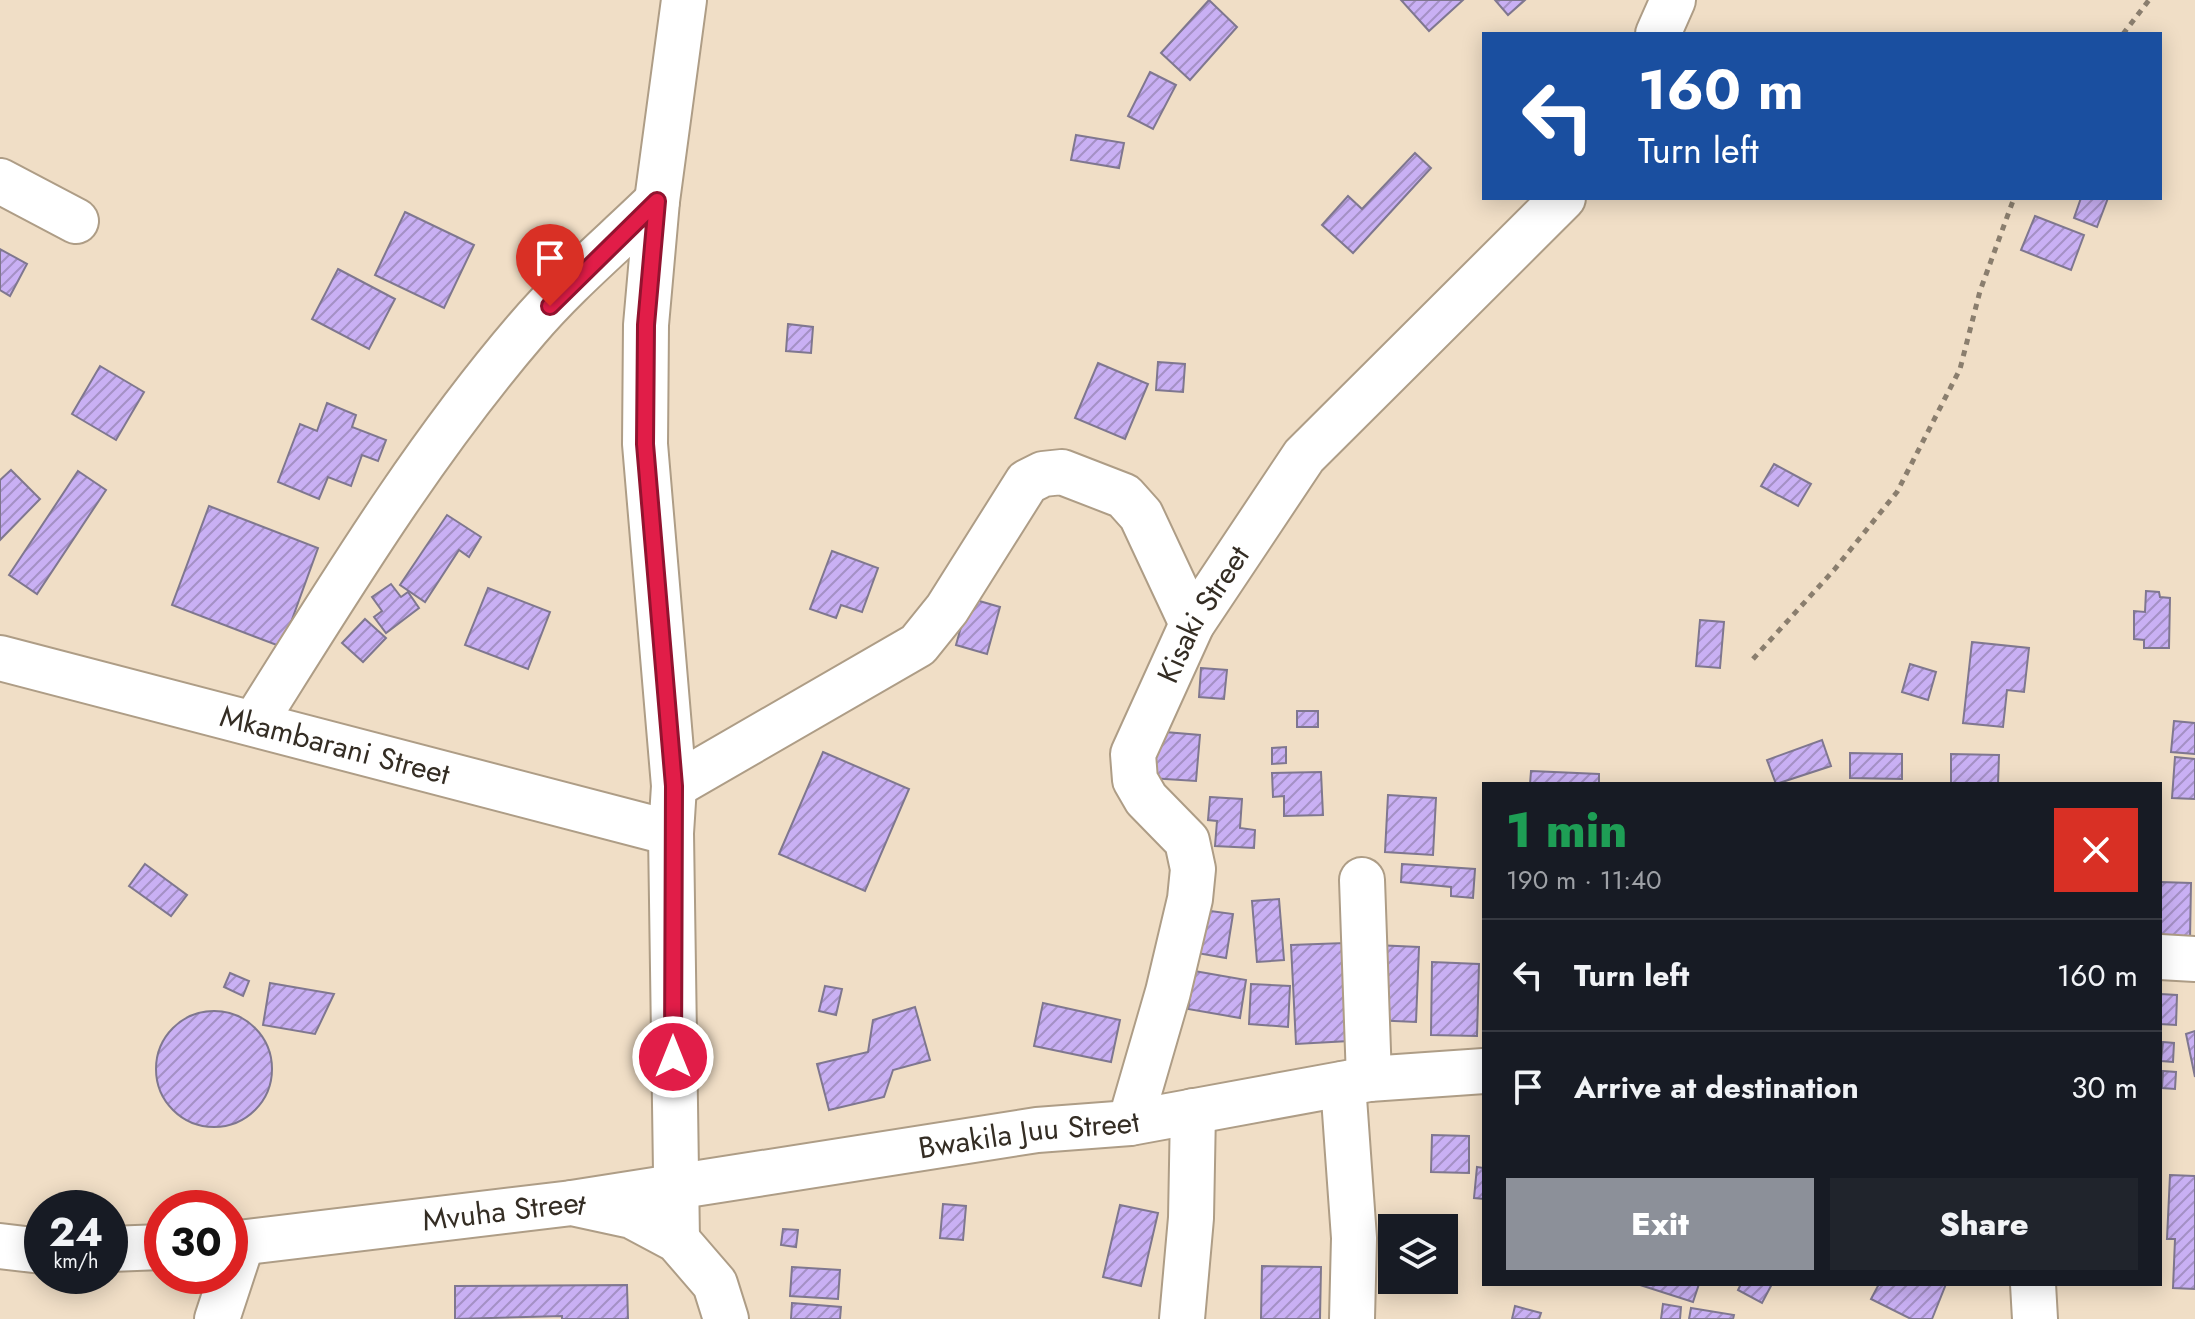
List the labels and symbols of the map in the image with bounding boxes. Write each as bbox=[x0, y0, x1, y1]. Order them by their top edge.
pin bbox=[516, 224, 584, 306]
street label: Kisaki Street bbox=[1146, 536, 1260, 690]
street label: Mkambarani Street bbox=[215, 694, 455, 796]
position arrow bbox=[631, 1015, 715, 1099]
street label: Bwakila Juu Street bbox=[915, 1100, 1144, 1169]
street label: Mvuha Street bbox=[420, 1180, 591, 1242]
speed limit sign: 30 bbox=[144, 1190, 248, 1294]

